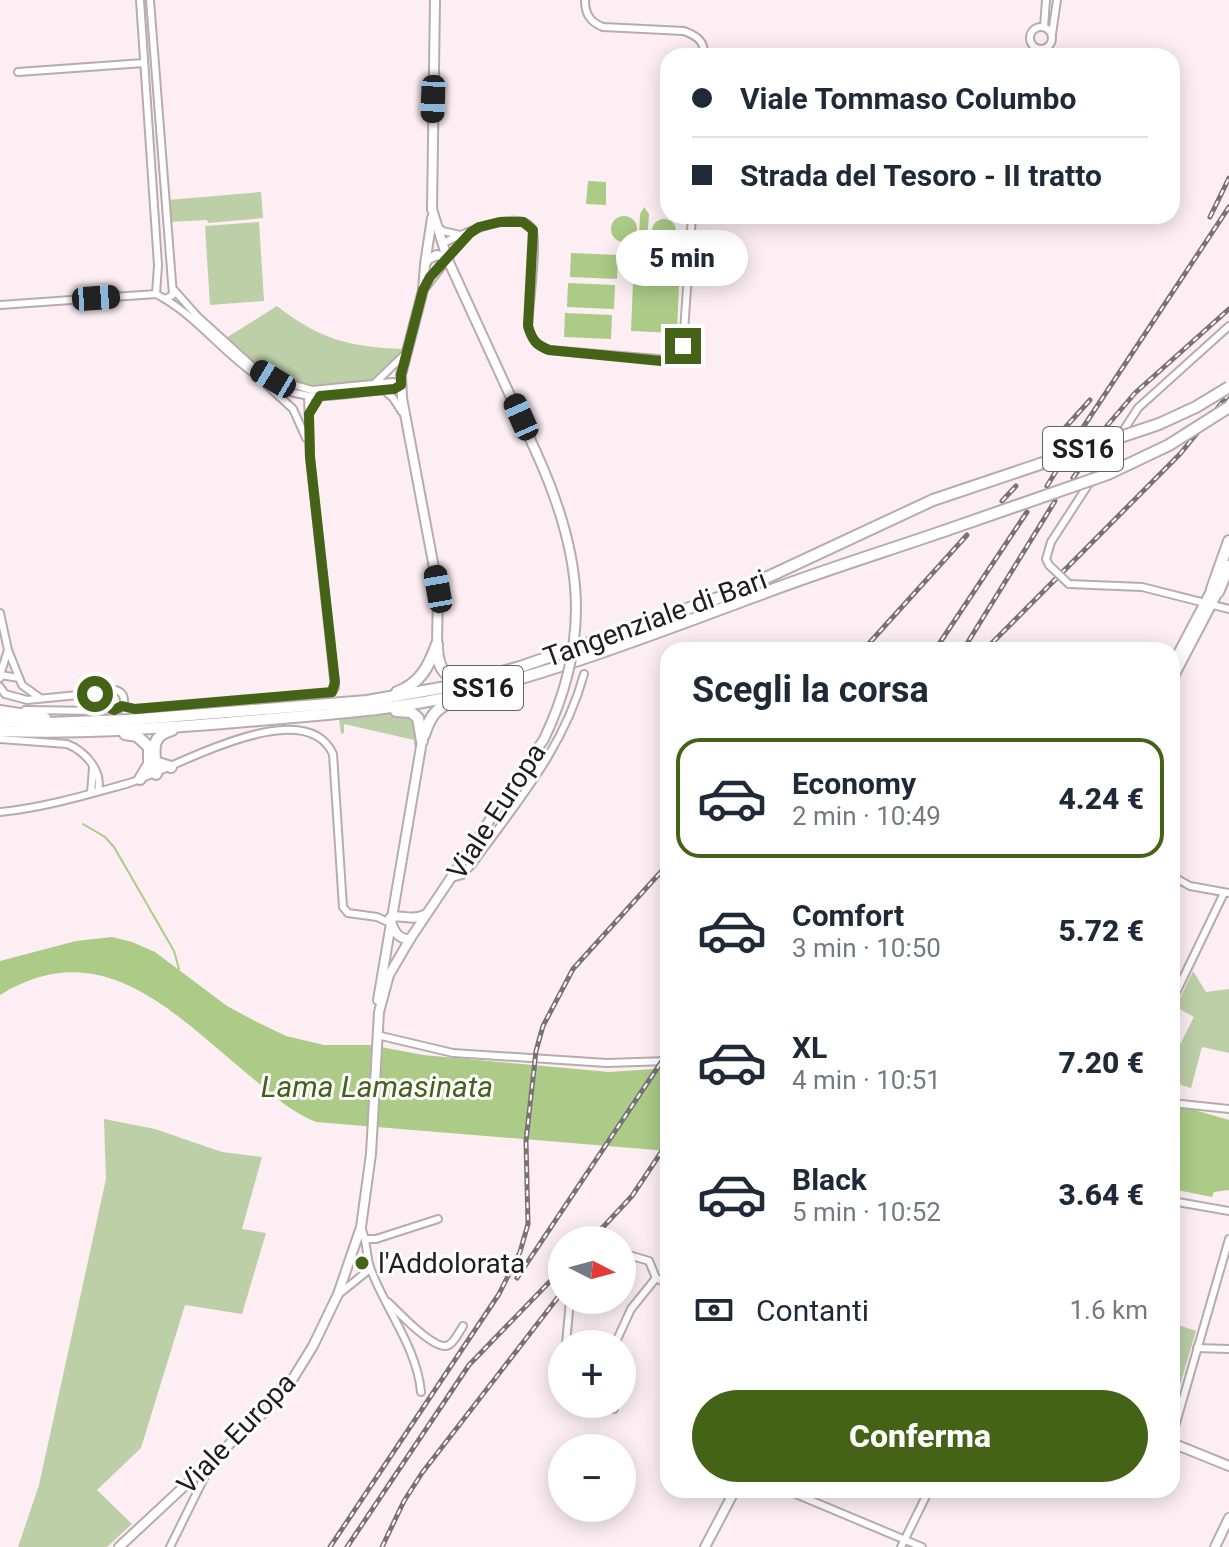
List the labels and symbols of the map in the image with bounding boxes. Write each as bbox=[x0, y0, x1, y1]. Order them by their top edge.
car bbox=[420, 75, 446, 123]
callout: 5 min bbox=[617, 230, 749, 286]
car bbox=[71, 284, 121, 312]
route end bbox=[665, 328, 701, 364]
car bbox=[246, 356, 300, 402]
car bbox=[500, 390, 542, 444]
road number: SS16 bbox=[1043, 427, 1123, 471]
car bbox=[422, 563, 454, 615]
street label: Tangenziale di Bari bbox=[539, 563, 771, 674]
road number: SS16 bbox=[443, 666, 523, 710]
route start bbox=[77, 676, 113, 712]
street label: Viale Europa bbox=[440, 737, 553, 886]
water label: Lama Lamasinata bbox=[261, 1069, 493, 1104]
north arrow bbox=[548, 1226, 636, 1314]
place label: l'Addolorata bbox=[378, 1247, 525, 1280]
marker: l'Addolorata bbox=[353, 1254, 371, 1272]
street label: Viale Europa bbox=[170, 1366, 302, 1501]

